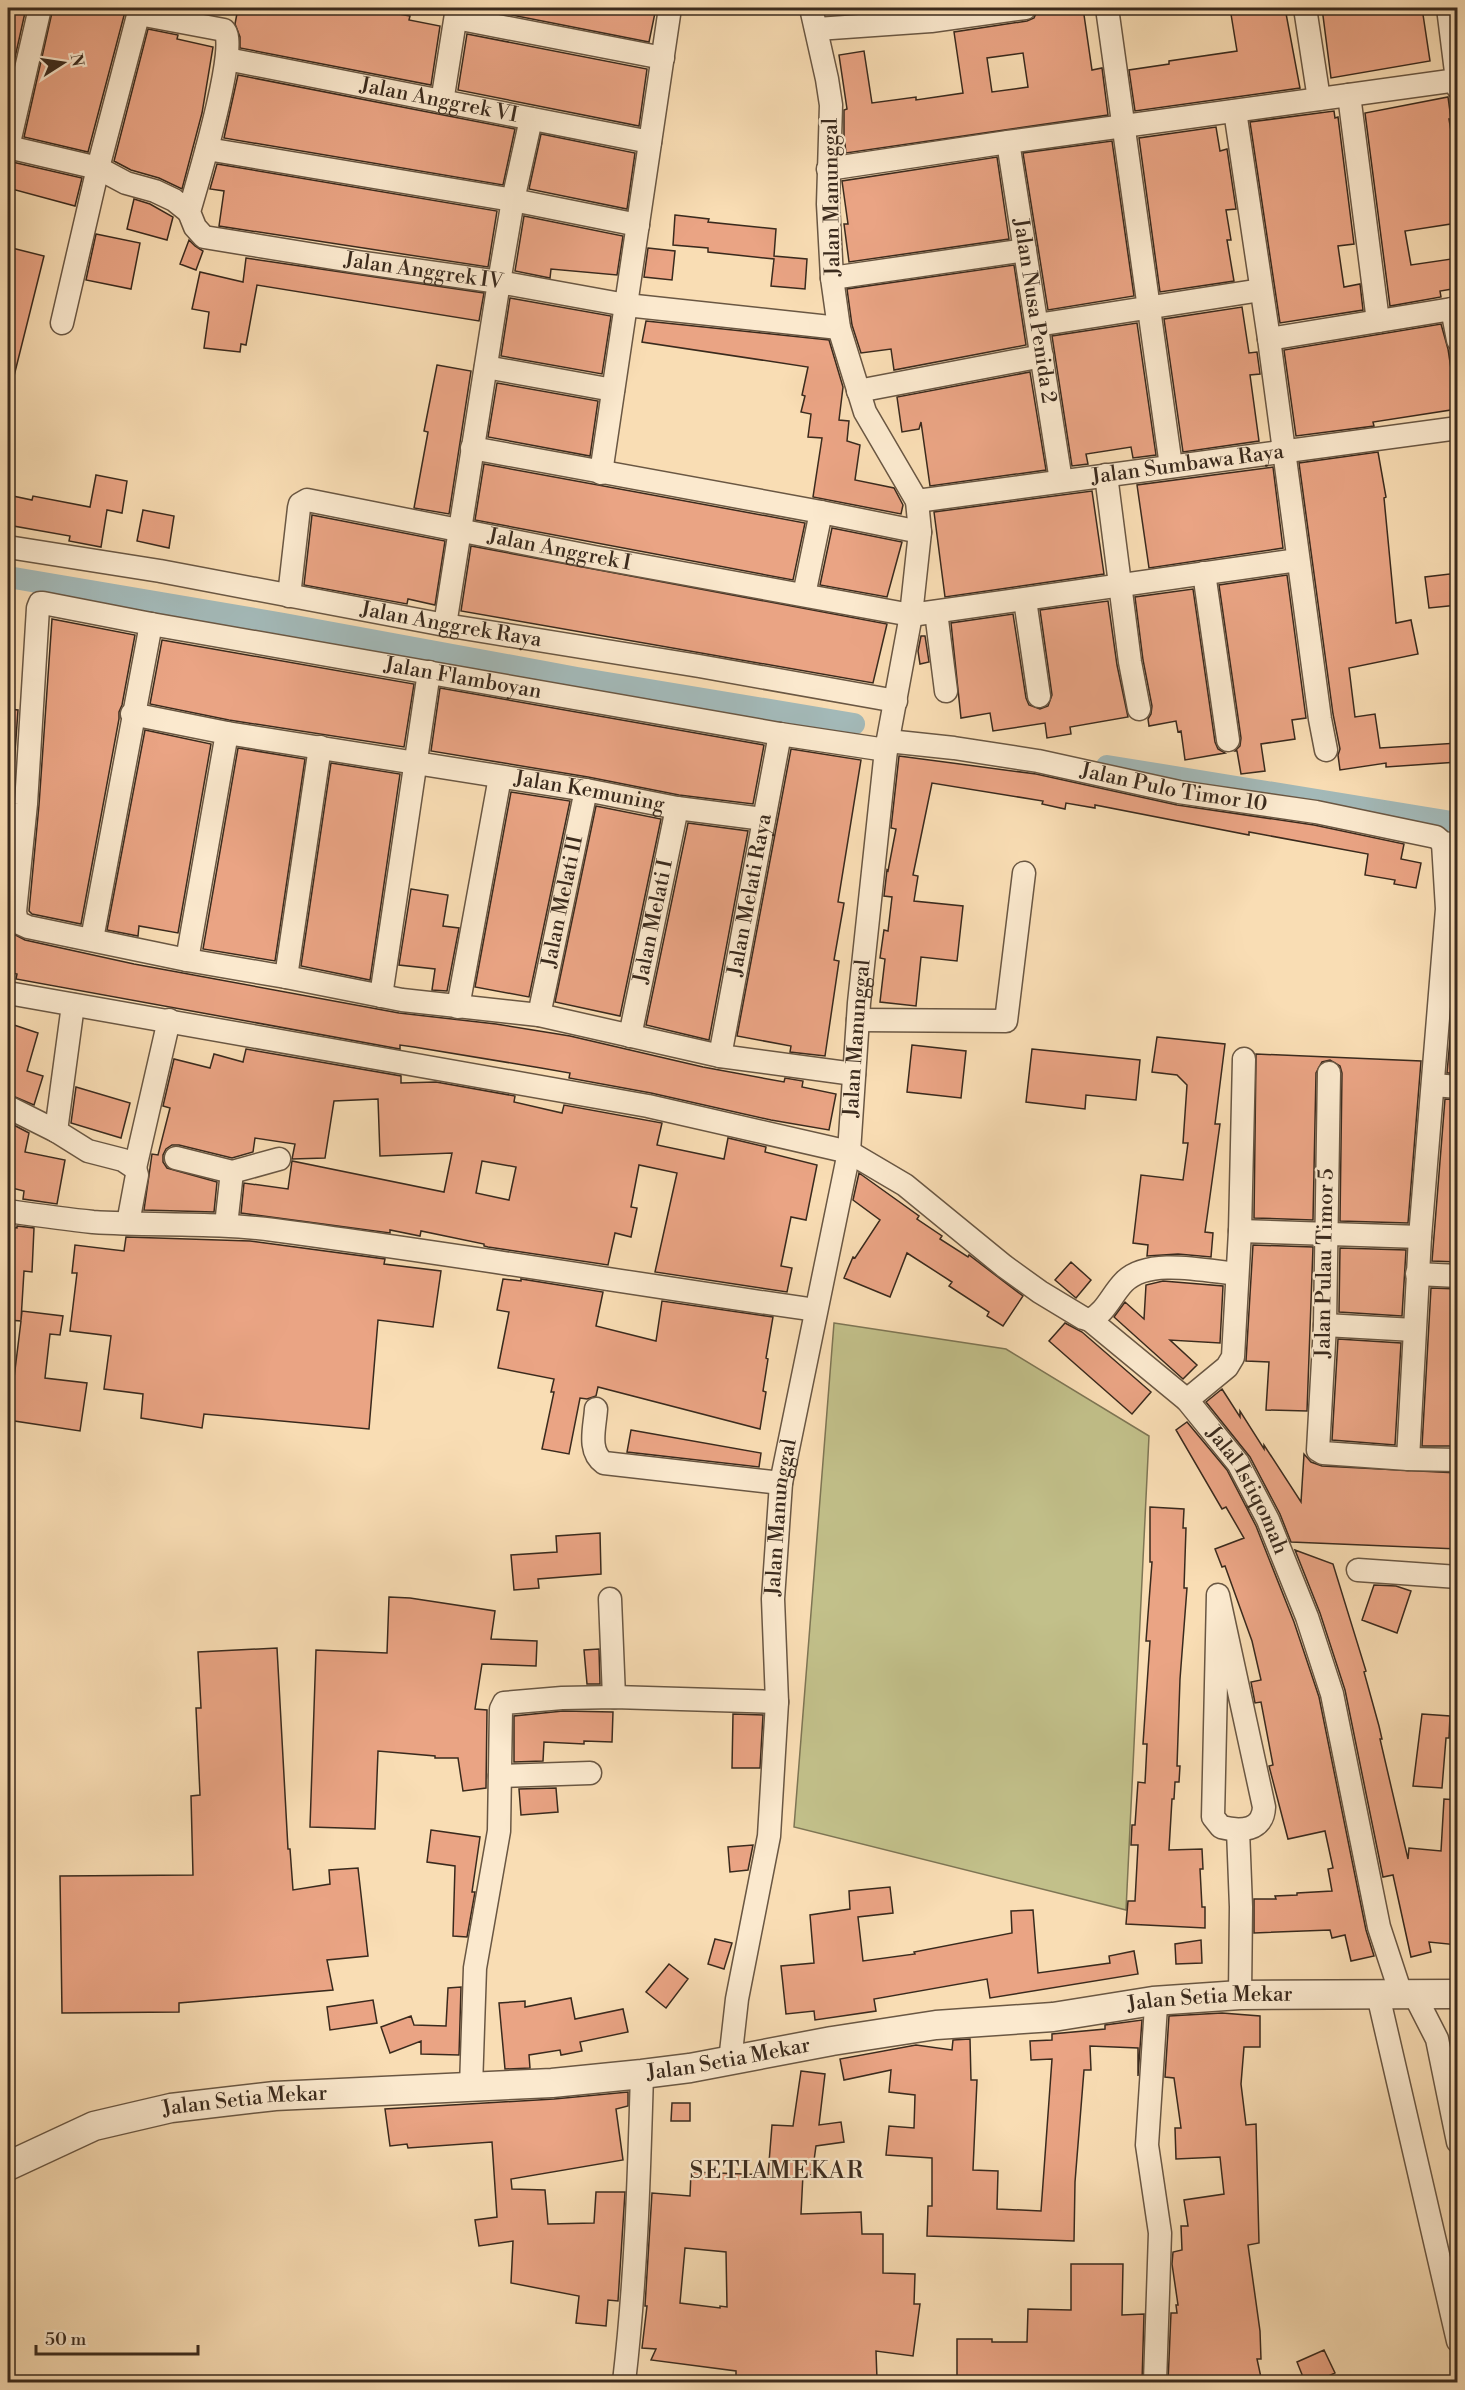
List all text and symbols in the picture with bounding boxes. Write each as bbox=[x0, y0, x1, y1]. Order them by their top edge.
north arrow bbox=[33, 33, 93, 93]
text: N bbox=[66, 52, 88, 69]
street label: Jalan Anggrek VI bbox=[357, 72, 520, 129]
street label: Jalan Manunggal bbox=[818, 118, 846, 277]
street label: Jalan Nusa Penida 2 bbox=[1007, 216, 1062, 405]
street label: Jalan Anggrek IV bbox=[341, 247, 506, 296]
street label: Jalan Sumbawa Raya bbox=[1089, 439, 1286, 490]
street label: Jalan Anggrek I bbox=[485, 523, 633, 577]
street label: Jalan Anggrek Raya bbox=[357, 596, 544, 653]
street label: Jalan Flamboyan bbox=[381, 652, 544, 705]
street label: Jalan Pulo Timor 10 bbox=[1077, 757, 1269, 818]
street label: Jalan Kemuning bbox=[511, 766, 667, 818]
street label: Jalan Melati Raya bbox=[722, 811, 778, 979]
street label: Jalan Melati II bbox=[536, 833, 589, 971]
street label: Jalan Melati I bbox=[628, 857, 679, 987]
street label: Jalan Manunggal bbox=[838, 958, 877, 1119]
street label: Jalan Pulau Timor 5 bbox=[1310, 1168, 1340, 1359]
street label: Jalal Istiqomah bbox=[1200, 1420, 1294, 1559]
street label: Jalan Manunggal bbox=[760, 1436, 803, 1598]
street label: Jalan Setia Mekar bbox=[1124, 1982, 1293, 2018]
street label: Jalan Setia Mekar bbox=[644, 2032, 812, 2086]
street label: Jalan Setia Mekar bbox=[158, 2081, 328, 2123]
district label: SETIAMEKAR bbox=[690, 2156, 864, 2186]
scale bar bbox=[36, 2318, 198, 2356]
text: 50 m bbox=[45, 2328, 87, 2351]

